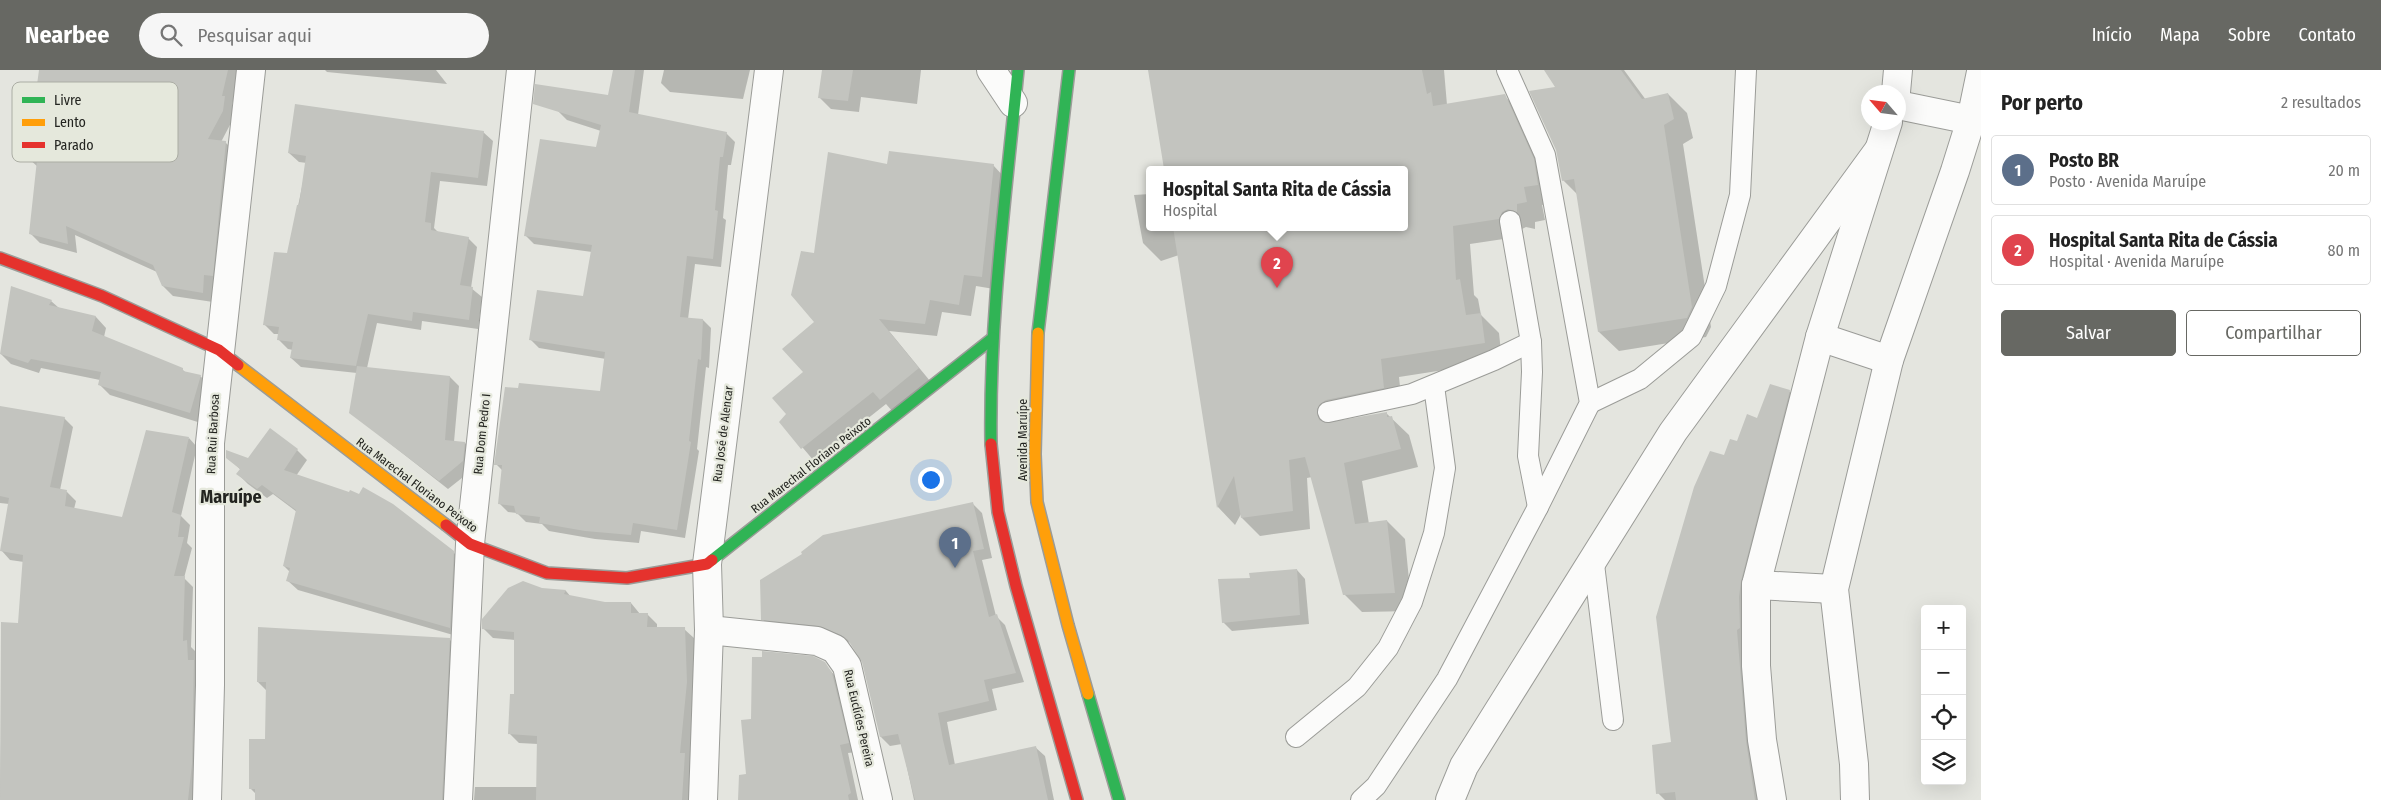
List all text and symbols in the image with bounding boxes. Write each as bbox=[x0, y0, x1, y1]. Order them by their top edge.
search box bbox=[139, 13, 489, 58]
text: Nearbee bbox=[25, 21, 109, 49]
icon: search bbox=[157, 21, 185, 49]
text: Pesquisar aqui bbox=[197, 24, 312, 47]
text: Início bbox=[2092, 24, 2132, 46]
text: Mapa bbox=[2160, 24, 2200, 46]
text: Sobre bbox=[2228, 24, 2271, 46]
text: Contato bbox=[2299, 24, 2356, 46]
legend bbox=[12, 82, 178, 162]
north arrow bbox=[1861, 85, 1906, 130]
text: Por perto bbox=[2001, 90, 2083, 116]
text: Livre bbox=[54, 92, 81, 109]
text: 2 resultados bbox=[2281, 93, 2361, 112]
text: Lento bbox=[54, 114, 86, 131]
text: Parado bbox=[54, 137, 94, 154]
text: Posto BR bbox=[2049, 149, 2119, 172]
text: 1 bbox=[2015, 161, 2021, 180]
text: 20 m bbox=[2329, 161, 2360, 180]
popup bbox=[1146, 166, 1408, 231]
text: Posto · Avenida Maruípe bbox=[2049, 172, 2206, 191]
text: Hospital Santa Rita de Cássia bbox=[1163, 178, 1391, 201]
text: Hospital bbox=[1163, 201, 1217, 220]
text: Hospital Santa Rita de Cássia bbox=[2049, 229, 2278, 252]
text: 2 bbox=[2014, 241, 2022, 260]
text: 80 m bbox=[2328, 241, 2360, 260]
pin: 2 bbox=[1261, 247, 1293, 288]
text: Hospital · Avenida Maruípe bbox=[2049, 252, 2224, 271]
button: Salvar bbox=[2001, 310, 2176, 356]
button: Compartilhar bbox=[2186, 310, 2361, 356]
street label: Rua José de Alencar bbox=[710, 384, 736, 483]
street label: Rua Rui Barbosa bbox=[204, 393, 222, 475]
street label: Rua Dom Pedro I bbox=[471, 393, 493, 475]
street label: Avenida Maruípe bbox=[1016, 399, 1030, 481]
street label: Rua Marechal Floriano Peixoto bbox=[748, 414, 874, 516]
street label: Rua Marechal Floriano Peixoto bbox=[354, 435, 480, 535]
your location bbox=[918, 467, 944, 493]
district label: Maruípe bbox=[200, 486, 262, 508]
pin: 1 bbox=[939, 527, 971, 568]
map controls bbox=[1921, 605, 1966, 785]
button: + bbox=[1921, 605, 1966, 650]
button: − bbox=[1921, 650, 1966, 695]
street label: Rua Euclídes Pereira bbox=[841, 668, 877, 768]
button: locate bbox=[1921, 695, 1966, 740]
button: layers bbox=[1921, 740, 1966, 785]

